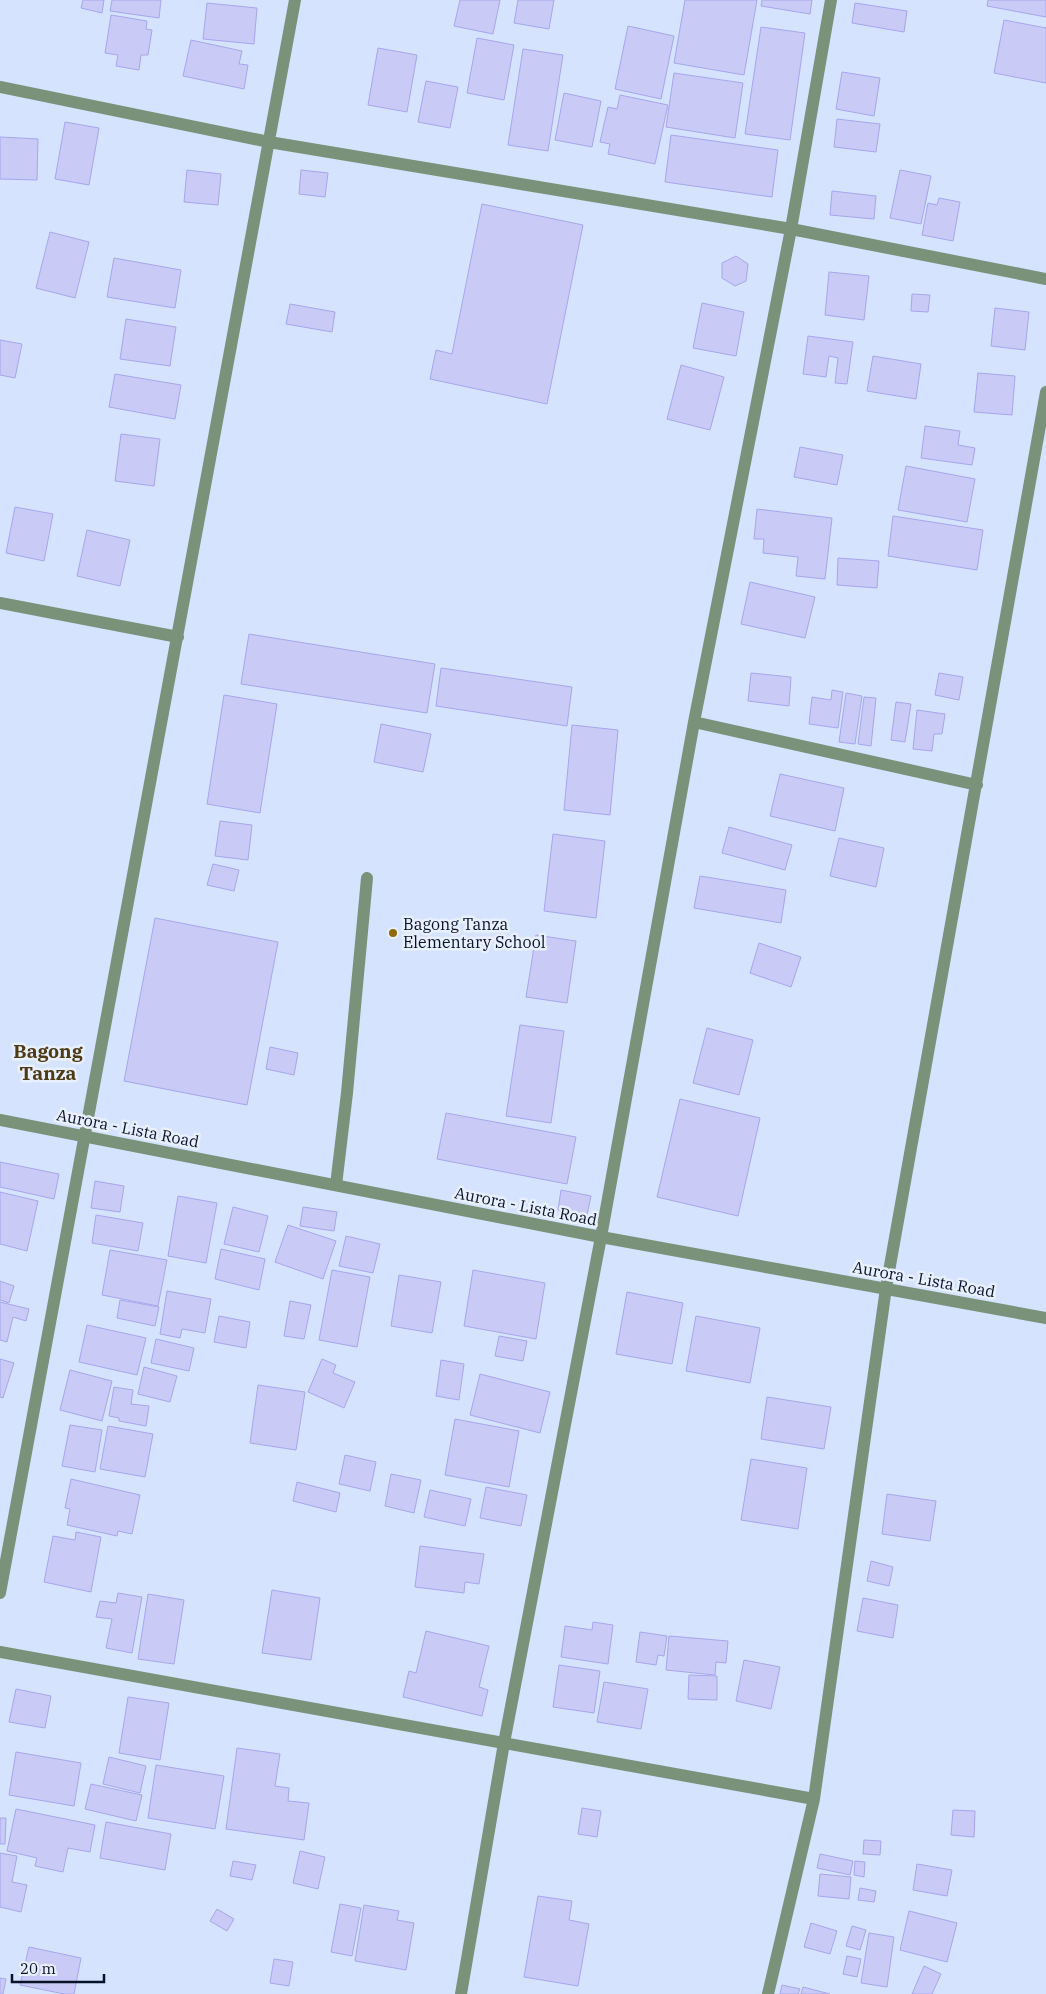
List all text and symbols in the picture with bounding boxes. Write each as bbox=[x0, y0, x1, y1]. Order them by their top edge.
place label: Bagong Tanza Elementary School bbox=[403, 914, 546, 952]
marker: Bagong Tanza Elementary School bbox=[387, 927, 399, 939]
district label: Bagong Tanza bbox=[13, 1039, 83, 1085]
street label: Aurora - Lista Road bbox=[55, 1104, 201, 1152]
street label: Aurora - Lista Road bbox=[453, 1182, 599, 1230]
street label: Aurora - Lista Road bbox=[851, 1257, 997, 1301]
scale bar bbox=[12, 1952, 105, 1984]
text: 20 m bbox=[20, 1959, 56, 1978]

